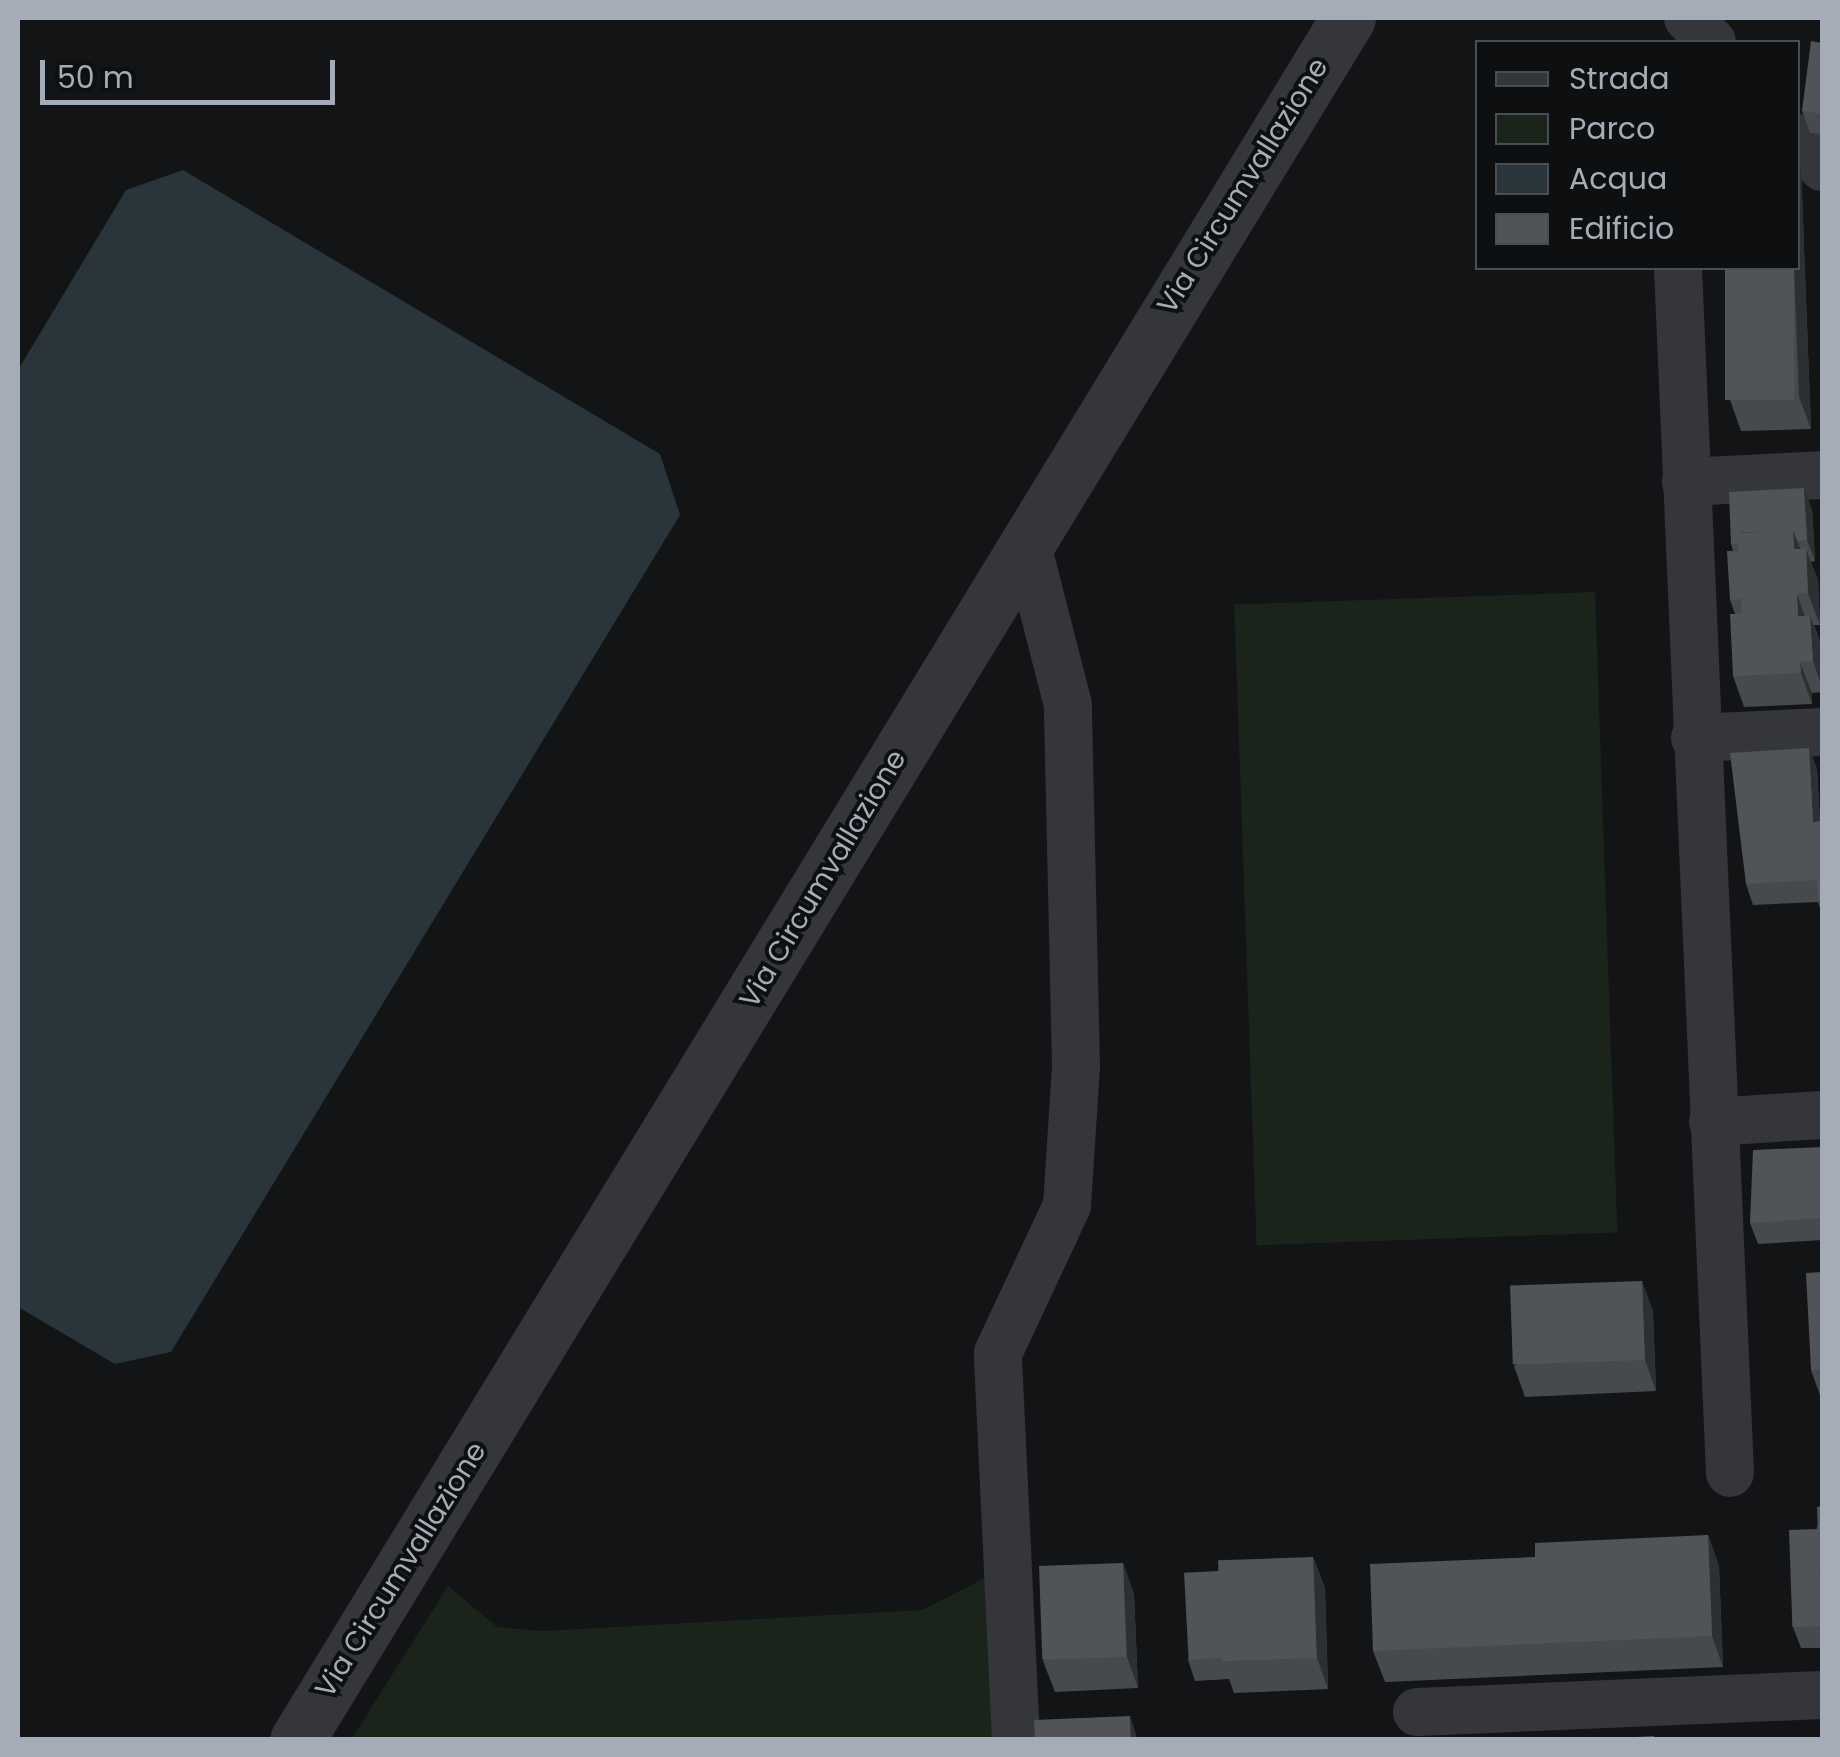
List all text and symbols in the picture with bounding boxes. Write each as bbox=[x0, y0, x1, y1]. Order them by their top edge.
scale bar bbox=[45, 40, 340, 102]
legend bbox=[1475, 40, 1800, 270]
street label: Via Circumvallazione bbox=[1151, 52, 1335, 320]
text: 50 m bbox=[57, 56, 134, 99]
text: Strada bbox=[1569, 57, 1670, 100]
text: Parco bbox=[1569, 107, 1655, 150]
text: Acqua bbox=[1569, 157, 1667, 200]
text: Edificio bbox=[1569, 207, 1674, 250]
street label: Via Circumvallazione bbox=[733, 744, 913, 1014]
street label: Via Circumvallazione bbox=[309, 1436, 493, 1704]

